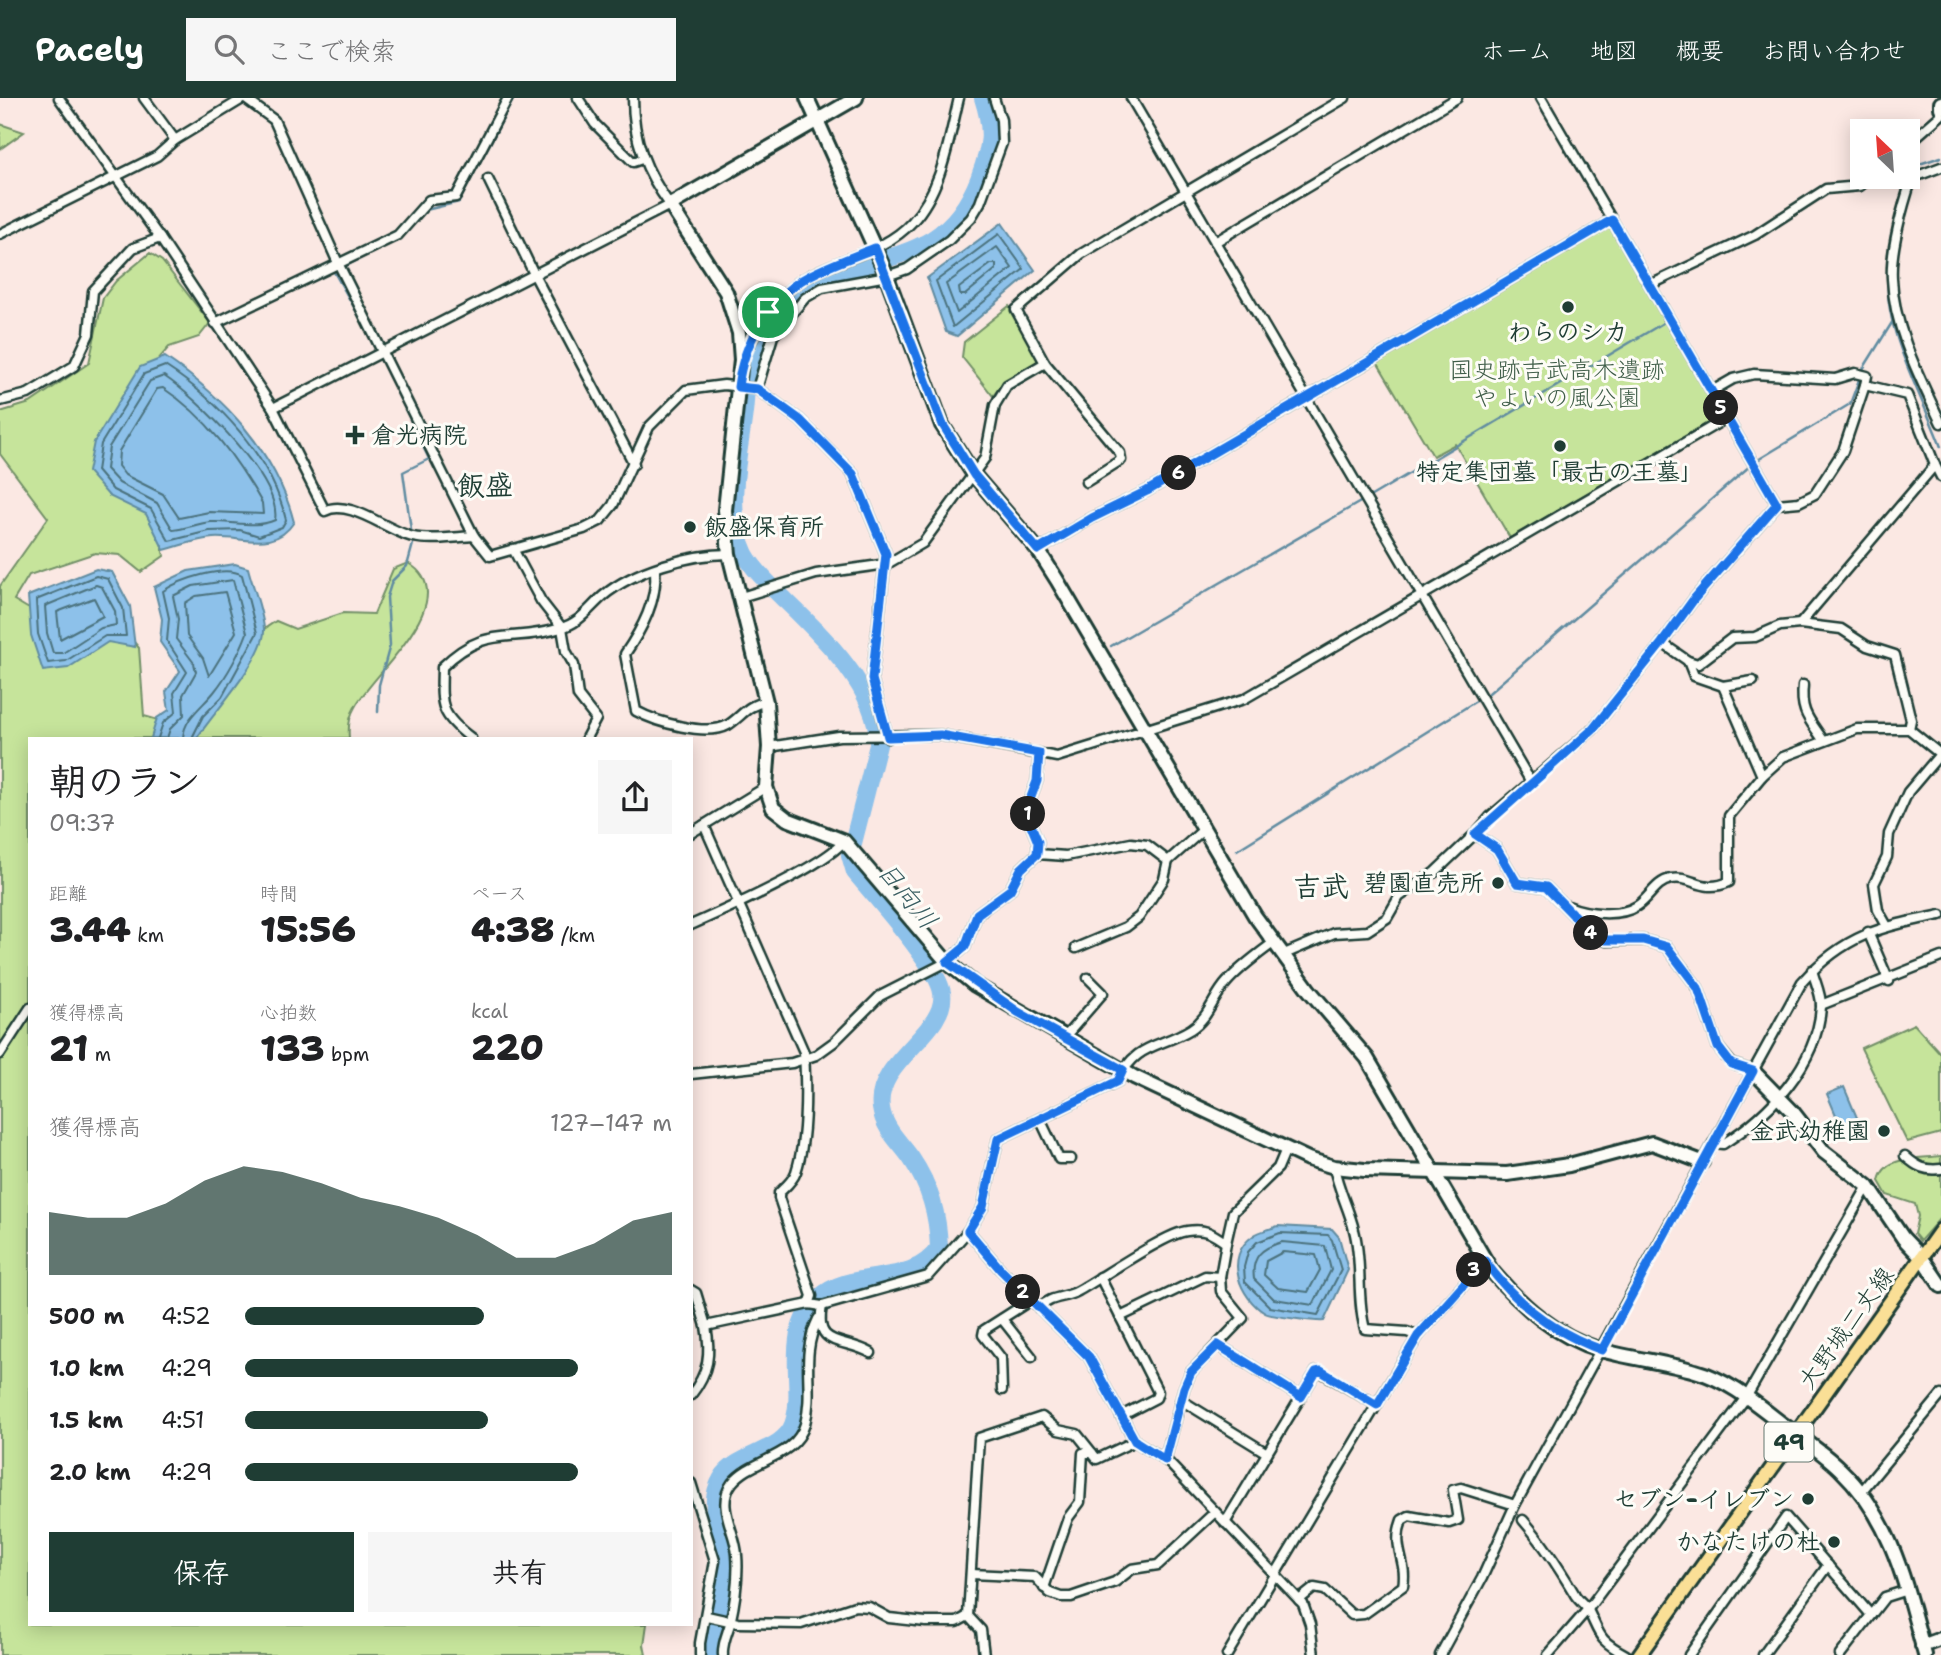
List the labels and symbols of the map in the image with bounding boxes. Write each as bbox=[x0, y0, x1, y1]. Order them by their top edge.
north arrow bbox=[1850, 119, 1920, 189]
pin bbox=[738, 282, 798, 342]
marker: わらのシカ bbox=[1560, 299, 1576, 315]
place label: わらのシカ bbox=[1508, 316, 1628, 348]
park label: 国史跡吉武高木遺跡 やよいの風公園 bbox=[1449, 354, 1665, 414]
pin: 5 bbox=[1704, 390, 1738, 426]
place label: 倉光病院 bbox=[371, 419, 467, 451]
marker: 倉光病院 bbox=[345, 425, 365, 445]
marker: 特定集団墓「最古の王墓」 bbox=[1552, 438, 1568, 454]
pin: 6 bbox=[1162, 456, 1196, 490]
place label: 特定集団墓「最古の王墓」 bbox=[1416, 456, 1704, 488]
district label: 飯盛 bbox=[457, 466, 513, 504]
place label: 飯盛保育所 bbox=[704, 511, 824, 543]
marker: 飯盛保育所 bbox=[682, 519, 698, 535]
pin: 1 bbox=[1010, 796, 1046, 832]
water label: 日向川 bbox=[870, 854, 946, 936]
district label: 吉武 bbox=[1293, 867, 1349, 905]
place label: 碧園直売所 bbox=[1364, 867, 1484, 899]
marker: 碧園直売所 bbox=[1490, 875, 1506, 891]
pin: 4 bbox=[1574, 916, 1608, 950]
place label: 金武幼稚園 bbox=[1750, 1115, 1870, 1147]
marker: 金武幼稚園 bbox=[1876, 1123, 1892, 1139]
pin: 3 bbox=[1456, 1252, 1492, 1288]
street label: 大野城二丈線 bbox=[1791, 1260, 1901, 1396]
pin: 2 bbox=[1006, 1274, 1040, 1310]
road number: 49 bbox=[1764, 1422, 1814, 1462]
place label: セブン-イレブン bbox=[1614, 1483, 1794, 1515]
marker: セブン-イレブン bbox=[1800, 1491, 1816, 1507]
place label: かなたけの杜 bbox=[1676, 1526, 1820, 1558]
marker: かなたけの杜 bbox=[1826, 1534, 1842, 1550]

